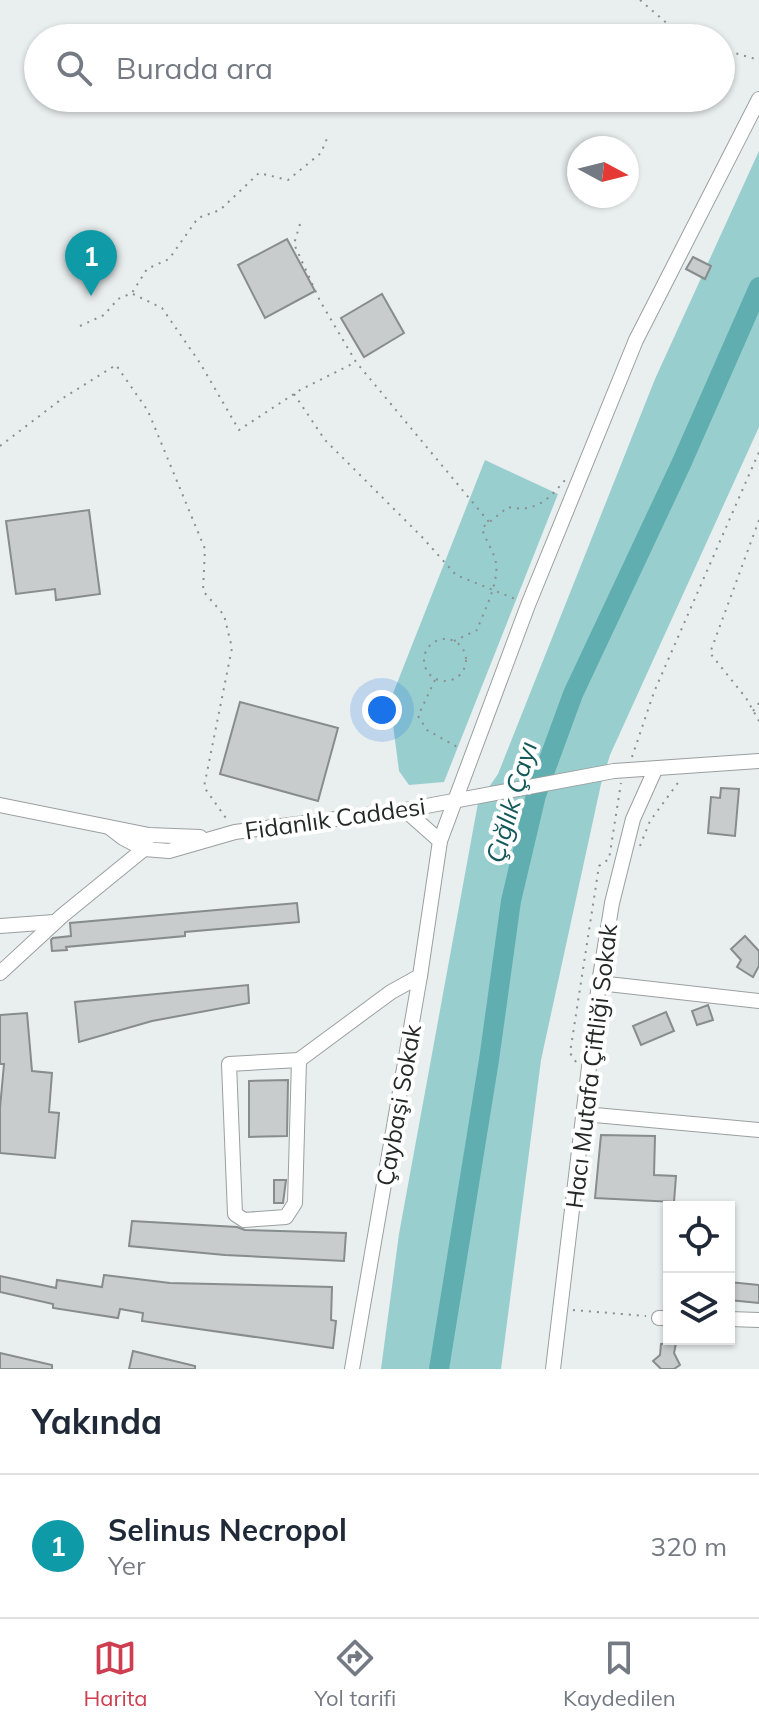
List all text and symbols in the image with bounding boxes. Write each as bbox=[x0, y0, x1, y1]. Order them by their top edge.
search box bbox=[24, 24, 735, 112]
icon: search bbox=[52, 46, 96, 90]
text: Burada ara bbox=[116, 49, 273, 87]
north arrow bbox=[567, 136, 639, 208]
pin: 1 bbox=[65, 230, 117, 296]
your location bbox=[362, 690, 402, 730]
water label: Çığlık Çayı bbox=[478, 737, 544, 867]
street label: Fidanlık Caddesi bbox=[243, 790, 427, 846]
street label: Hacı Mutafa Çiftliği Sokak bbox=[559, 921, 623, 1210]
street label: Çaybaşi Sokak bbox=[369, 1021, 427, 1188]
map controls bbox=[663, 1201, 735, 1345]
button: locate bbox=[663, 1201, 735, 1273]
button: layers bbox=[663, 1273, 735, 1345]
text: Yakında bbox=[32, 1400, 162, 1443]
text: Selinus Necropol bbox=[108, 1511, 347, 1549]
text: 1 bbox=[50, 1530, 66, 1563]
text: 320 m bbox=[651, 1530, 727, 1563]
text: Yer bbox=[108, 1549, 145, 1582]
tab: Harita bbox=[83, 1636, 148, 1712]
tab: Yol tarifi bbox=[314, 1636, 396, 1712]
tab: Kaydedilen bbox=[563, 1636, 676, 1712]

